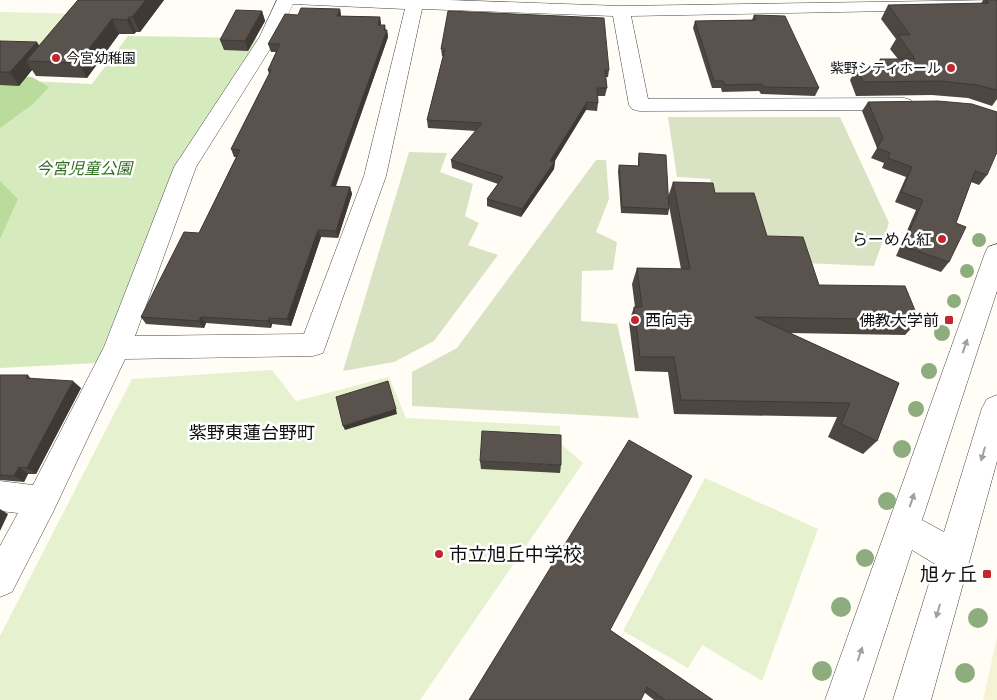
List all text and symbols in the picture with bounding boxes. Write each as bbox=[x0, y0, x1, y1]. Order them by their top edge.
place label: 今宮幼稚園 bbox=[66, 50, 136, 67]
marker: 今宮幼稚園 bbox=[50, 52, 62, 64]
place label: 紫野シティホール bbox=[830, 60, 941, 77]
marker: 紫野シティホール bbox=[945, 62, 957, 74]
park label: 今宮児童公園 bbox=[36, 159, 134, 178]
place label: らーめん紅 bbox=[852, 230, 932, 249]
marker: らーめん紅 bbox=[936, 233, 948, 245]
place label: 西向寺 bbox=[645, 311, 693, 330]
place label: 佛教大学前 bbox=[859, 311, 939, 330]
marker: 西向寺 bbox=[629, 314, 641, 326]
marker: 佛教大学前 bbox=[943, 314, 955, 326]
one-way arrow bbox=[962, 339, 969, 354]
district label: 紫野東蓮台野町 bbox=[189, 422, 315, 444]
one-way arrow bbox=[979, 447, 987, 462]
one-way arrow bbox=[909, 492, 917, 507]
place label: 市立旭丘中学校 bbox=[449, 543, 582, 566]
marker: 市立旭丘中学校 bbox=[433, 548, 445, 560]
place label: 旭ヶ丘 bbox=[920, 563, 977, 586]
marker: 旭ヶ丘 bbox=[981, 568, 993, 580]
one-way arrow bbox=[934, 603, 942, 618]
one-way arrow bbox=[856, 646, 864, 661]

